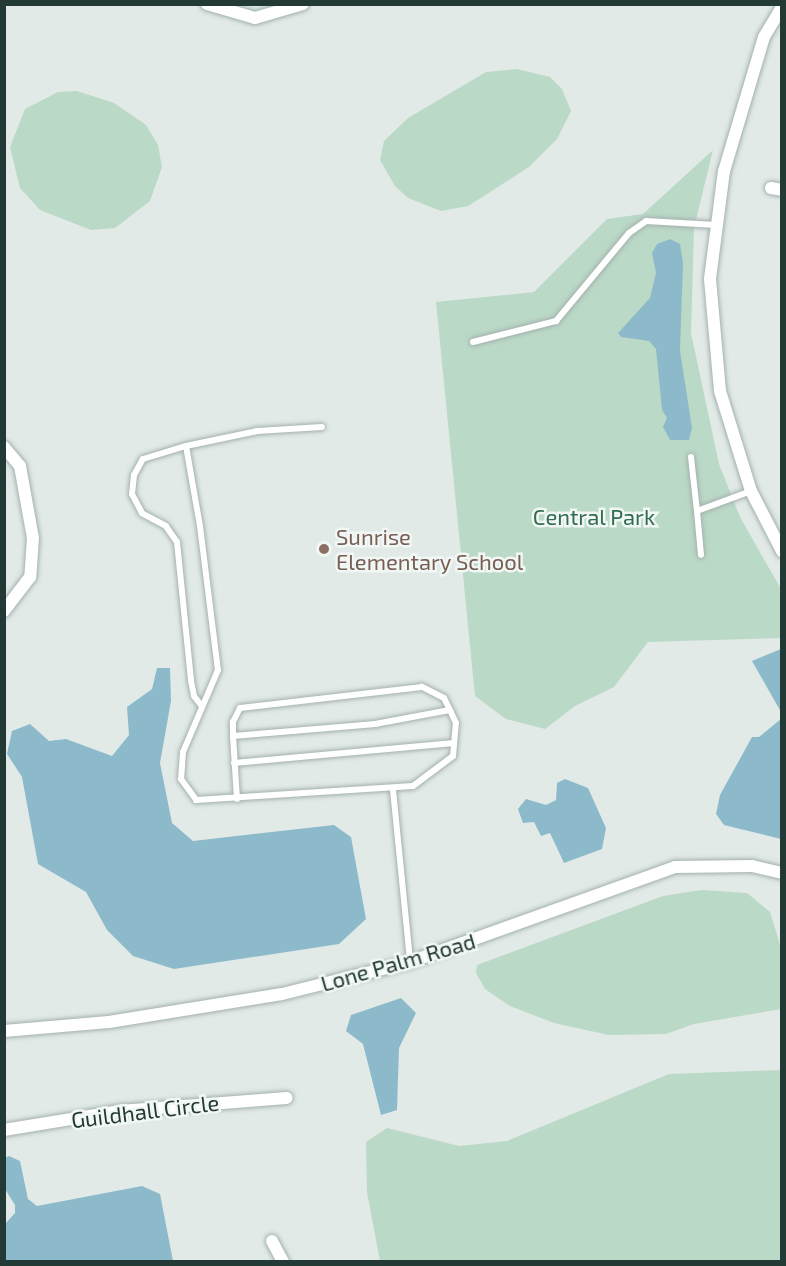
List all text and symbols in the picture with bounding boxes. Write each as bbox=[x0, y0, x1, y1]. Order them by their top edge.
park label: Central Park bbox=[533, 504, 655, 530]
place label: Sunrise Elementary School bbox=[336, 523, 524, 574]
marker: Sunrise Elementary School bbox=[317, 542, 331, 556]
street label: Lone Palm Road bbox=[318, 927, 478, 997]
street label: Guildhall Circle bbox=[69, 1089, 221, 1133]

